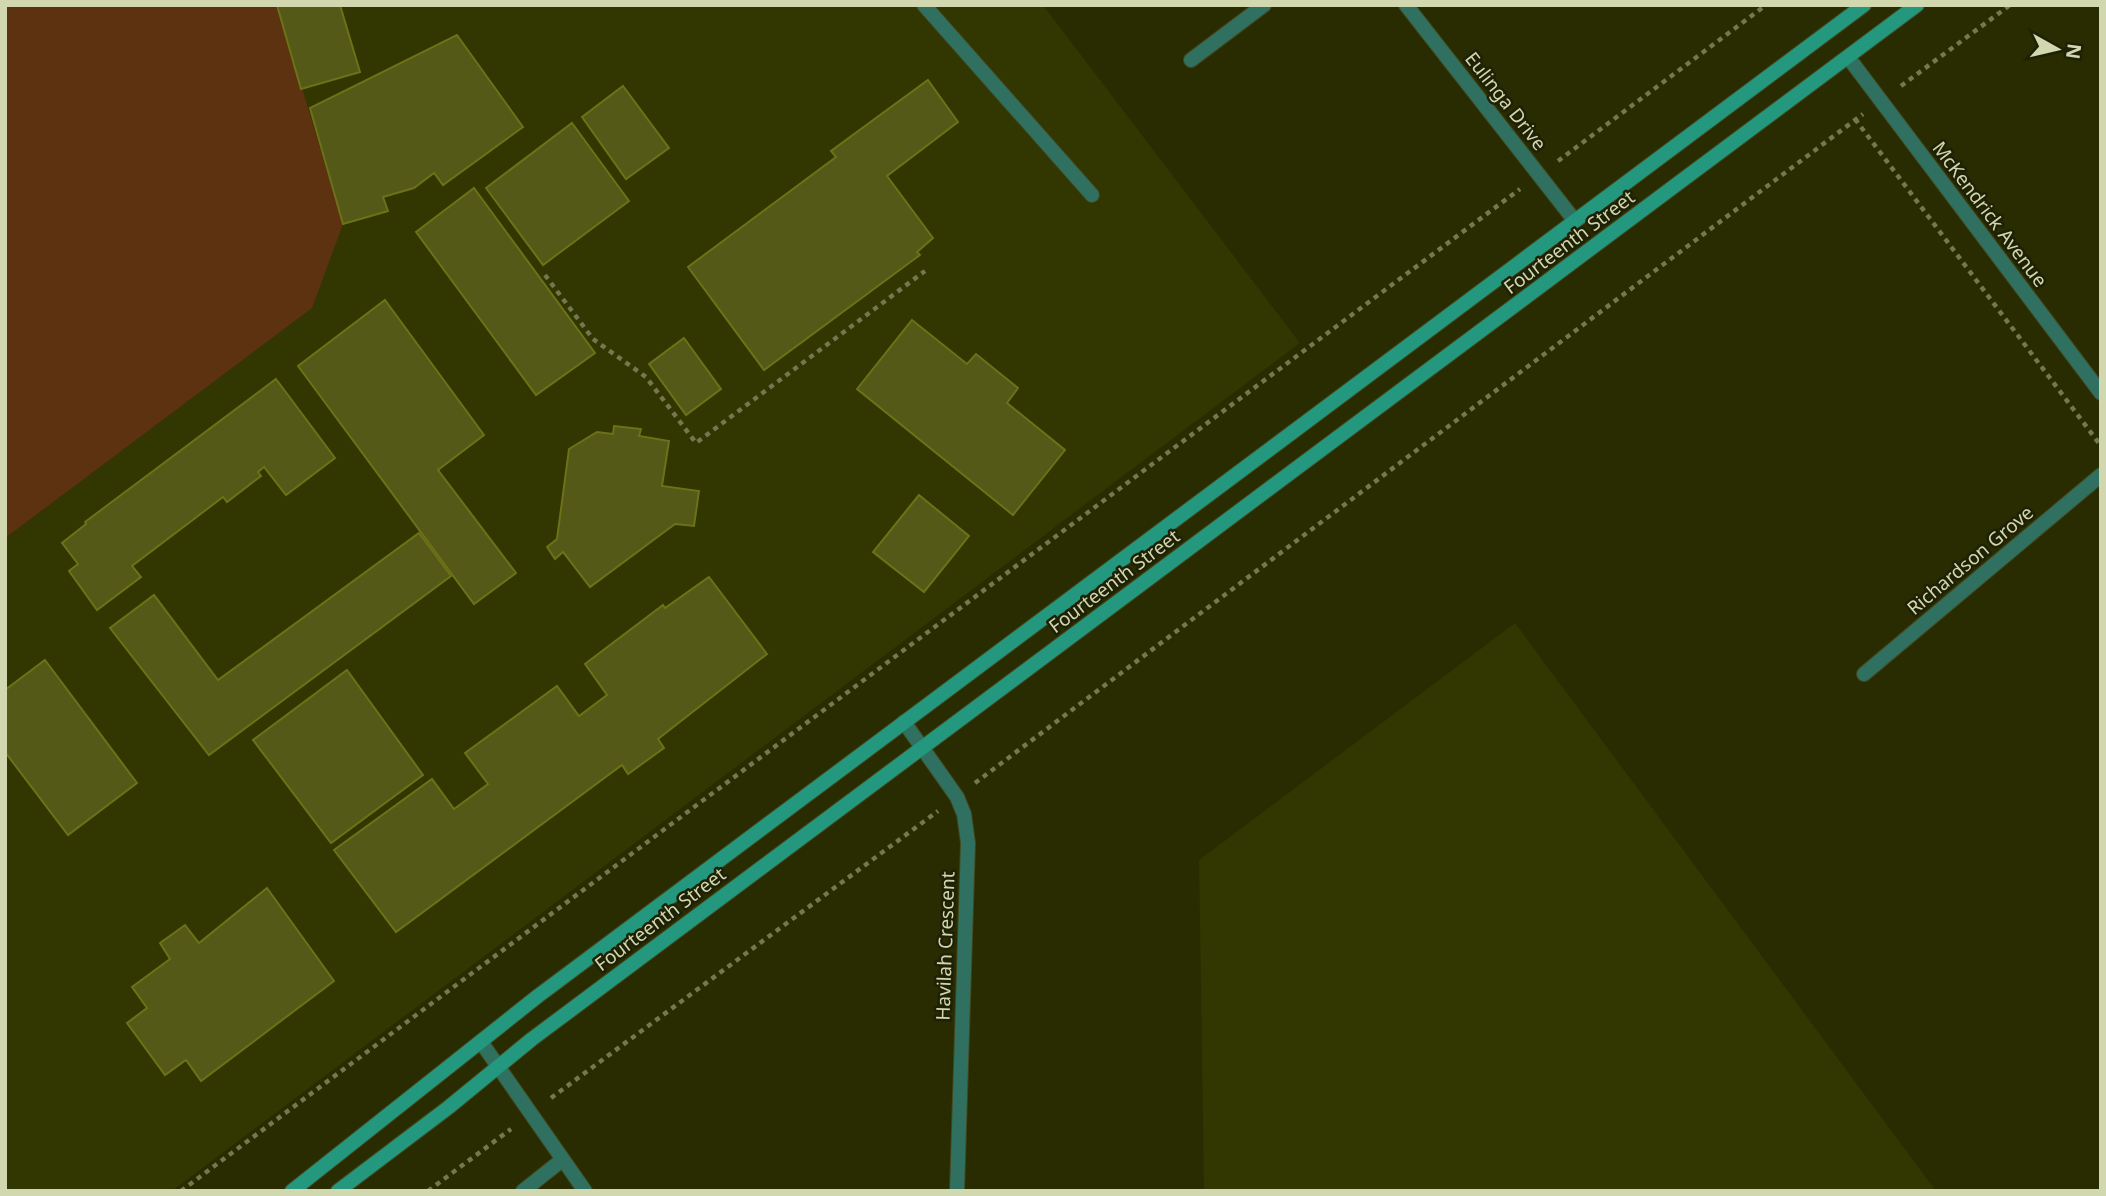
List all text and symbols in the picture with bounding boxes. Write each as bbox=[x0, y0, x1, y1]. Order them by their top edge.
north arrow bbox=[2022, 14, 2092, 84]
text: N bbox=[2060, 42, 2088, 61]
street label: Eulinga Drive bbox=[1459, 46, 1553, 156]
street label: McKendrick Avenue bbox=[1927, 136, 2053, 292]
street label: Fourteenth Street bbox=[1498, 184, 1640, 300]
street label: Richardson Grove bbox=[1901, 499, 2039, 621]
street label: Fourteenth Street bbox=[1043, 523, 1185, 639]
street label: Fourteenth Street bbox=[589, 861, 731, 977]
street label: Havilah Crescent bbox=[929, 871, 961, 1021]

